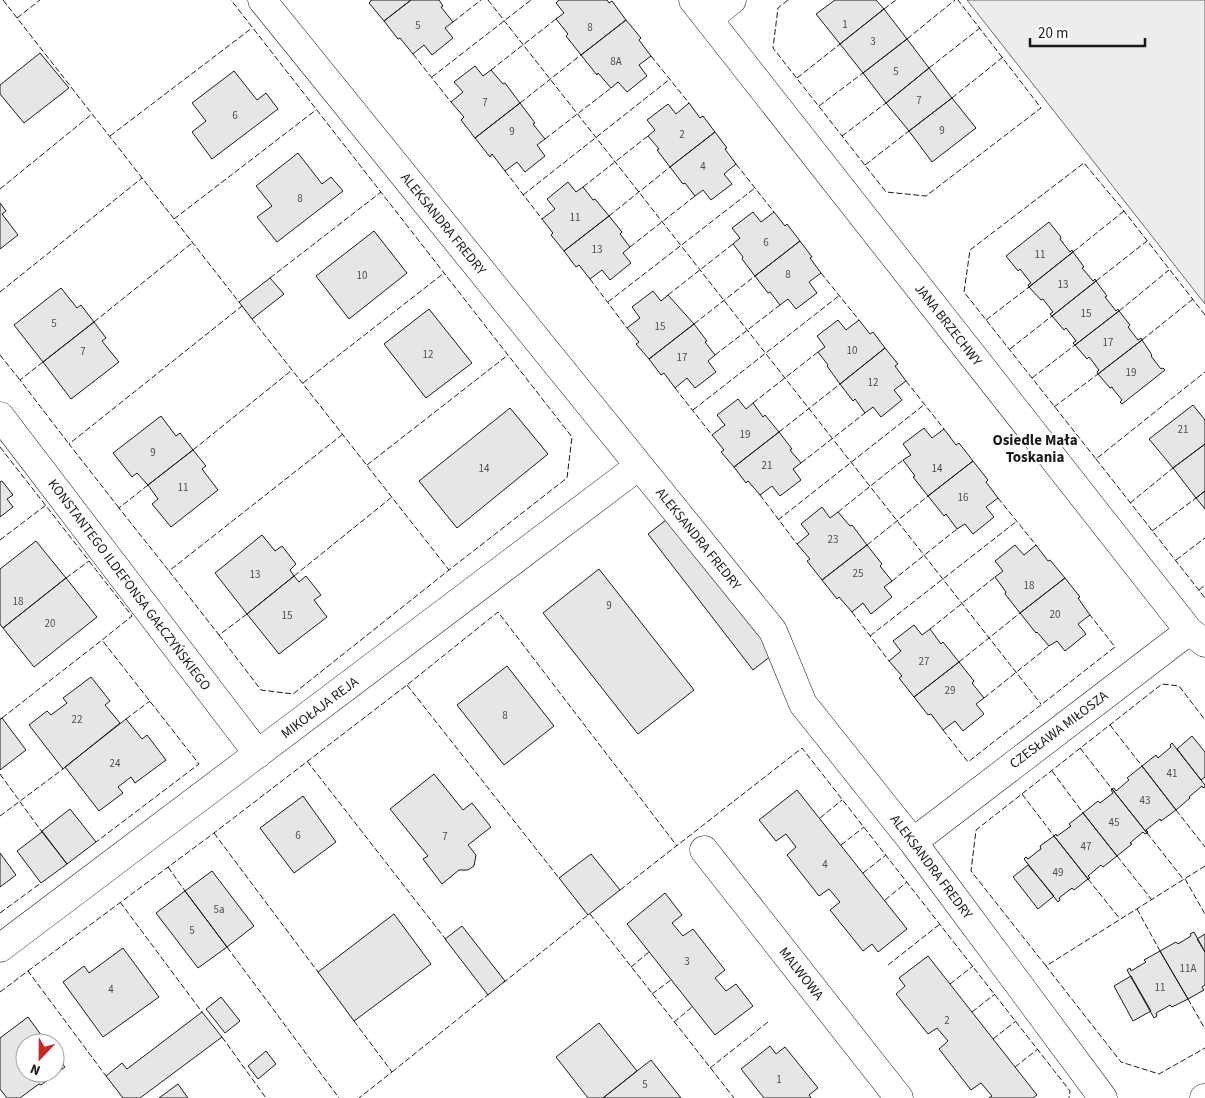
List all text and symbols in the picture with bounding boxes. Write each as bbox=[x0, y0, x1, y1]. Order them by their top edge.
scale bar bbox=[1030, 15, 1145, 47]
house number: 1 bbox=[842, 17, 848, 32]
house number: 5 bbox=[415, 18, 421, 33]
house number: 8 bbox=[587, 20, 593, 35]
text: 20 m bbox=[1038, 23, 1068, 44]
house number: 3 bbox=[870, 34, 876, 49]
house number: 8A bbox=[610, 54, 622, 69]
house number: 5 bbox=[893, 64, 899, 79]
house number: 7 bbox=[916, 93, 922, 108]
house number: 7 bbox=[482, 95, 488, 110]
house number: 6 bbox=[232, 108, 238, 123]
house number: 9 bbox=[939, 123, 945, 138]
house number: 9 bbox=[509, 124, 515, 139]
house number: 2 bbox=[679, 127, 685, 142]
house number: 4 bbox=[700, 159, 706, 174]
street label: ALEKSANDRA FREDRY bbox=[395, 169, 491, 280]
house number: 8 bbox=[297, 191, 303, 206]
house number: 11 bbox=[570, 210, 580, 225]
house number: 6 bbox=[763, 235, 769, 250]
house number: 13 bbox=[592, 242, 602, 257]
house number: 11 bbox=[1035, 247, 1045, 262]
house number: 8 bbox=[785, 267, 791, 282]
house number: 10 bbox=[357, 268, 367, 283]
house number: 13 bbox=[1058, 277, 1068, 292]
street label: JANA BRZECHWY bbox=[909, 280, 987, 371]
house number: 15 bbox=[1081, 306, 1091, 321]
house number: 5 bbox=[51, 316, 57, 331]
house number: 15 bbox=[655, 319, 665, 334]
house number: 17 bbox=[1103, 335, 1113, 350]
house number: 10 bbox=[847, 343, 857, 358]
house number: 7 bbox=[80, 344, 86, 359]
house number: 12 bbox=[423, 347, 433, 362]
house number: 17 bbox=[677, 350, 687, 365]
house number: 19 bbox=[1126, 365, 1136, 380]
house number: 12 bbox=[868, 375, 878, 390]
house number: 21 bbox=[1178, 422, 1188, 437]
house number: 19 bbox=[740, 427, 750, 442]
district label: Osiedle Mała Toskania bbox=[992, 430, 1078, 468]
house number: 9 bbox=[150, 445, 156, 460]
house number: 21 bbox=[762, 458, 772, 473]
house number: 14 bbox=[479, 461, 490, 476]
house number: 14 bbox=[932, 461, 943, 476]
street label: KONSTANTEGO ILDEFONSA GAŁCZYŃSKIEGO bbox=[43, 475, 215, 695]
house number: 11 bbox=[178, 480, 188, 495]
street label: ALEKSANDRA FREDRY bbox=[650, 484, 746, 595]
house number: 16 bbox=[958, 490, 969, 505]
house number: 23 bbox=[828, 532, 838, 547]
house number: 25 bbox=[853, 566, 863, 581]
house number: 13 bbox=[250, 567, 260, 582]
house number: 18 bbox=[1024, 578, 1035, 593]
house number: 18 bbox=[13, 594, 24, 609]
house number: 9 bbox=[606, 598, 612, 613]
house number: 20 bbox=[1050, 607, 1060, 622]
house number: 15 bbox=[282, 608, 292, 623]
house number: 20 bbox=[45, 616, 55, 631]
house number: 27 bbox=[919, 654, 929, 669]
street label: MIKOŁAJA REJA bbox=[277, 672, 363, 744]
house number: 29 bbox=[945, 683, 955, 698]
street label: CZESŁAWA MIŁOSZA bbox=[1006, 686, 1113, 774]
house number: 8 bbox=[502, 708, 508, 723]
house number: 22 bbox=[72, 712, 82, 727]
house number: 24 bbox=[110, 756, 121, 771]
house number: 41 bbox=[1167, 766, 1177, 781]
house number: 43 bbox=[1140, 793, 1150, 808]
street label: ALEKSANDRA FREDRY bbox=[885, 811, 977, 924]
house number: 45 bbox=[1109, 815, 1119, 830]
house number: 6 bbox=[295, 828, 301, 843]
house number: 7 bbox=[442, 829, 448, 844]
house number: 47 bbox=[1081, 839, 1091, 854]
house number: 4 bbox=[822, 857, 828, 872]
house number: 49 bbox=[1053, 865, 1063, 880]
house number: 5a bbox=[213, 902, 225, 917]
house number: 5 bbox=[189, 923, 195, 938]
street label: MALWOWA bbox=[774, 943, 828, 1005]
house number: 3 bbox=[684, 954, 690, 969]
house number: 11A bbox=[1180, 961, 1196, 976]
house number: 11 bbox=[1155, 980, 1165, 995]
house number: 4 bbox=[108, 982, 114, 997]
house number: 2 bbox=[944, 1013, 950, 1028]
north arrow bbox=[15, 1033, 65, 1083]
text: N bbox=[27, 1058, 44, 1080]
house number: 1 bbox=[776, 1072, 782, 1087]
house number: 5 bbox=[642, 1077, 648, 1092]

